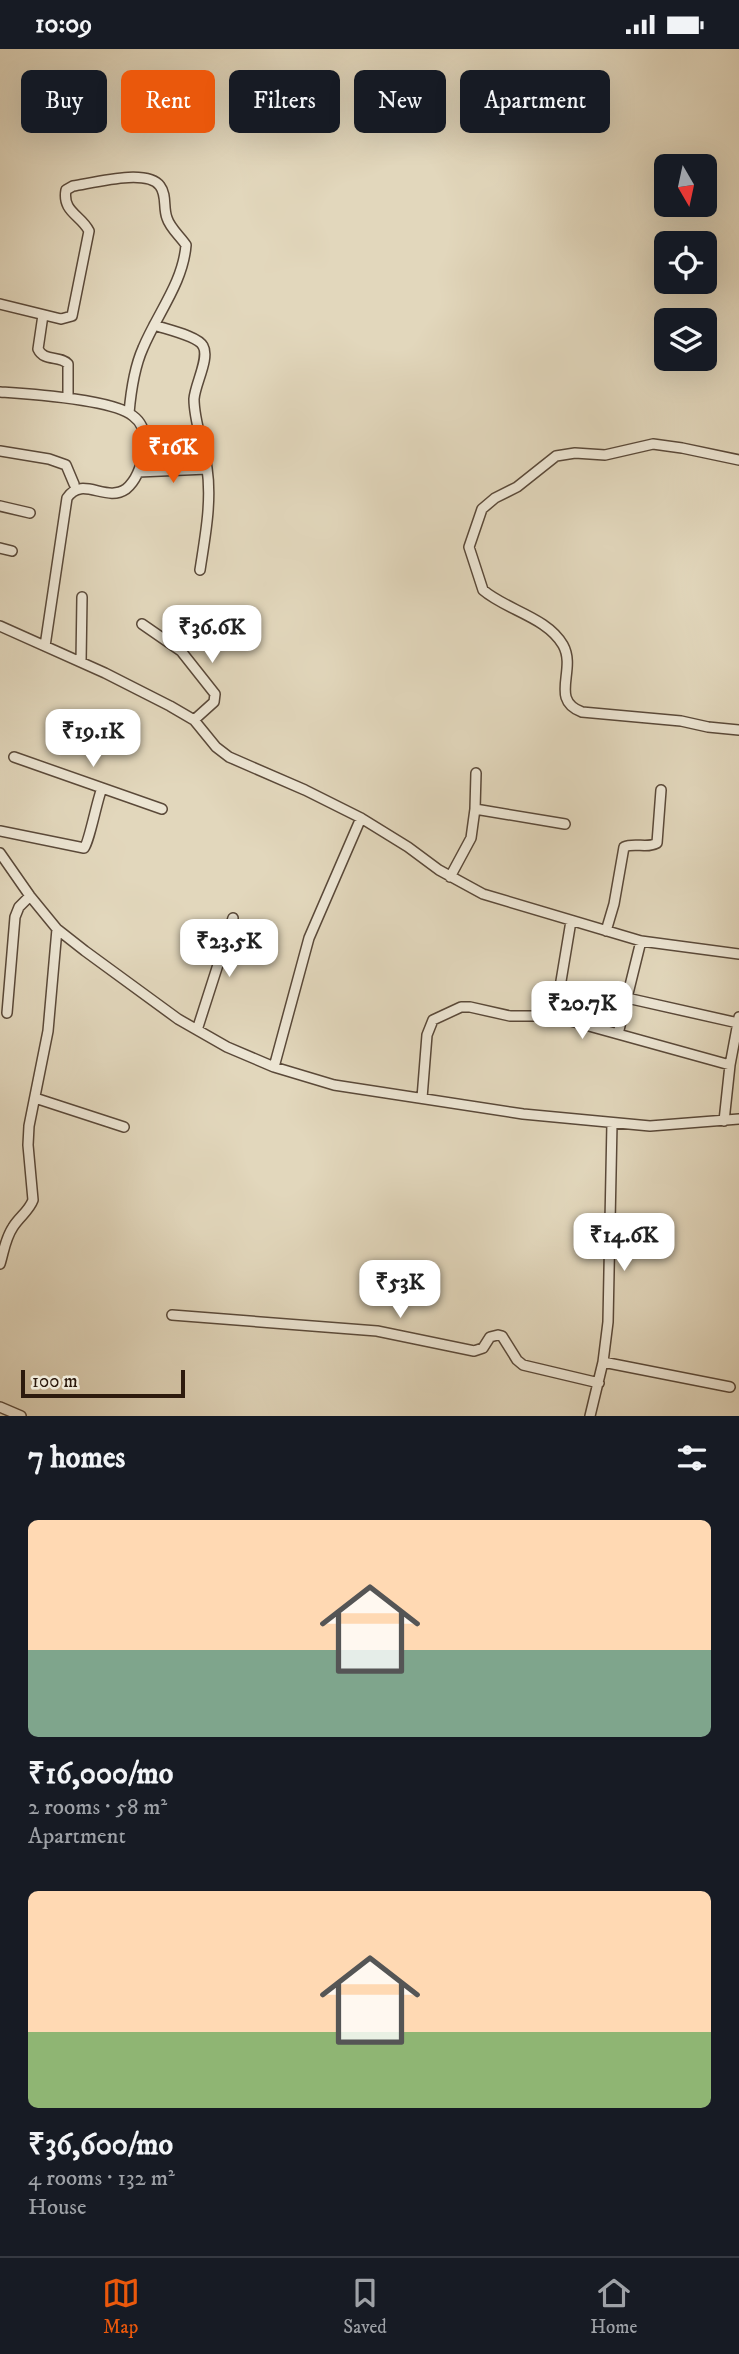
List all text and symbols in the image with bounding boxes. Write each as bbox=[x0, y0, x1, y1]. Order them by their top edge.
text: 10:09 bbox=[35, 8, 92, 41]
chip: Buy bbox=[21, 70, 107, 133]
chip: Rent bbox=[121, 70, 215, 133]
chip: Filters bbox=[229, 70, 340, 133]
chip: New bbox=[354, 70, 446, 133]
chip: Apartment bbox=[460, 70, 610, 133]
north arrow bbox=[654, 154, 718, 217]
map controls bbox=[654, 154, 717, 371]
button: locate bbox=[654, 231, 717, 294]
button: layers bbox=[654, 308, 717, 371]
pin: ₹16K bbox=[132, 425, 214, 485]
text: ₹16K bbox=[148, 433, 198, 462]
pin: ₹36.6K bbox=[155, 605, 269, 665]
text: ₹36.6K bbox=[178, 613, 246, 642]
pin: ₹19.1K bbox=[36, 709, 150, 769]
text: ₹19.1K bbox=[61, 717, 125, 746]
pin: ₹23.5K bbox=[172, 919, 286, 979]
text: ₹23.5K bbox=[196, 927, 262, 956]
pin: ₹20.7K bbox=[525, 981, 639, 1041]
text: ₹20.7K bbox=[547, 989, 617, 1018]
pin: ₹14.6K bbox=[567, 1213, 681, 1273]
text: ₹14.6K bbox=[590, 1221, 658, 1250]
pin: ₹53K bbox=[359, 1261, 441, 1320]
text: ₹53K bbox=[375, 1268, 425, 1297]
scale bar bbox=[21, 1367, 186, 1399]
text: 100 m bbox=[32, 1370, 78, 1393]
icon: filters bbox=[673, 1439, 711, 1477]
text: 7 homes bbox=[28, 1440, 125, 1477]
icon: home bbox=[307, 1566, 433, 1692]
text: ₹16,000/mo bbox=[28, 1756, 173, 1793]
text: 2 rooms · 58 m² bbox=[28, 1793, 167, 1822]
text: Apartment bbox=[28, 1822, 126, 1851]
icon: home bbox=[307, 1937, 433, 2063]
text: ₹36,600/mo bbox=[28, 2127, 173, 2164]
text: 4 rooms · 132 m² bbox=[28, 2164, 175, 2193]
text: House bbox=[28, 2193, 86, 2222]
tab: Map bbox=[102, 2274, 140, 2339]
tab: Saved bbox=[343, 2274, 387, 2339]
tab: Home bbox=[590, 2274, 637, 2339]

